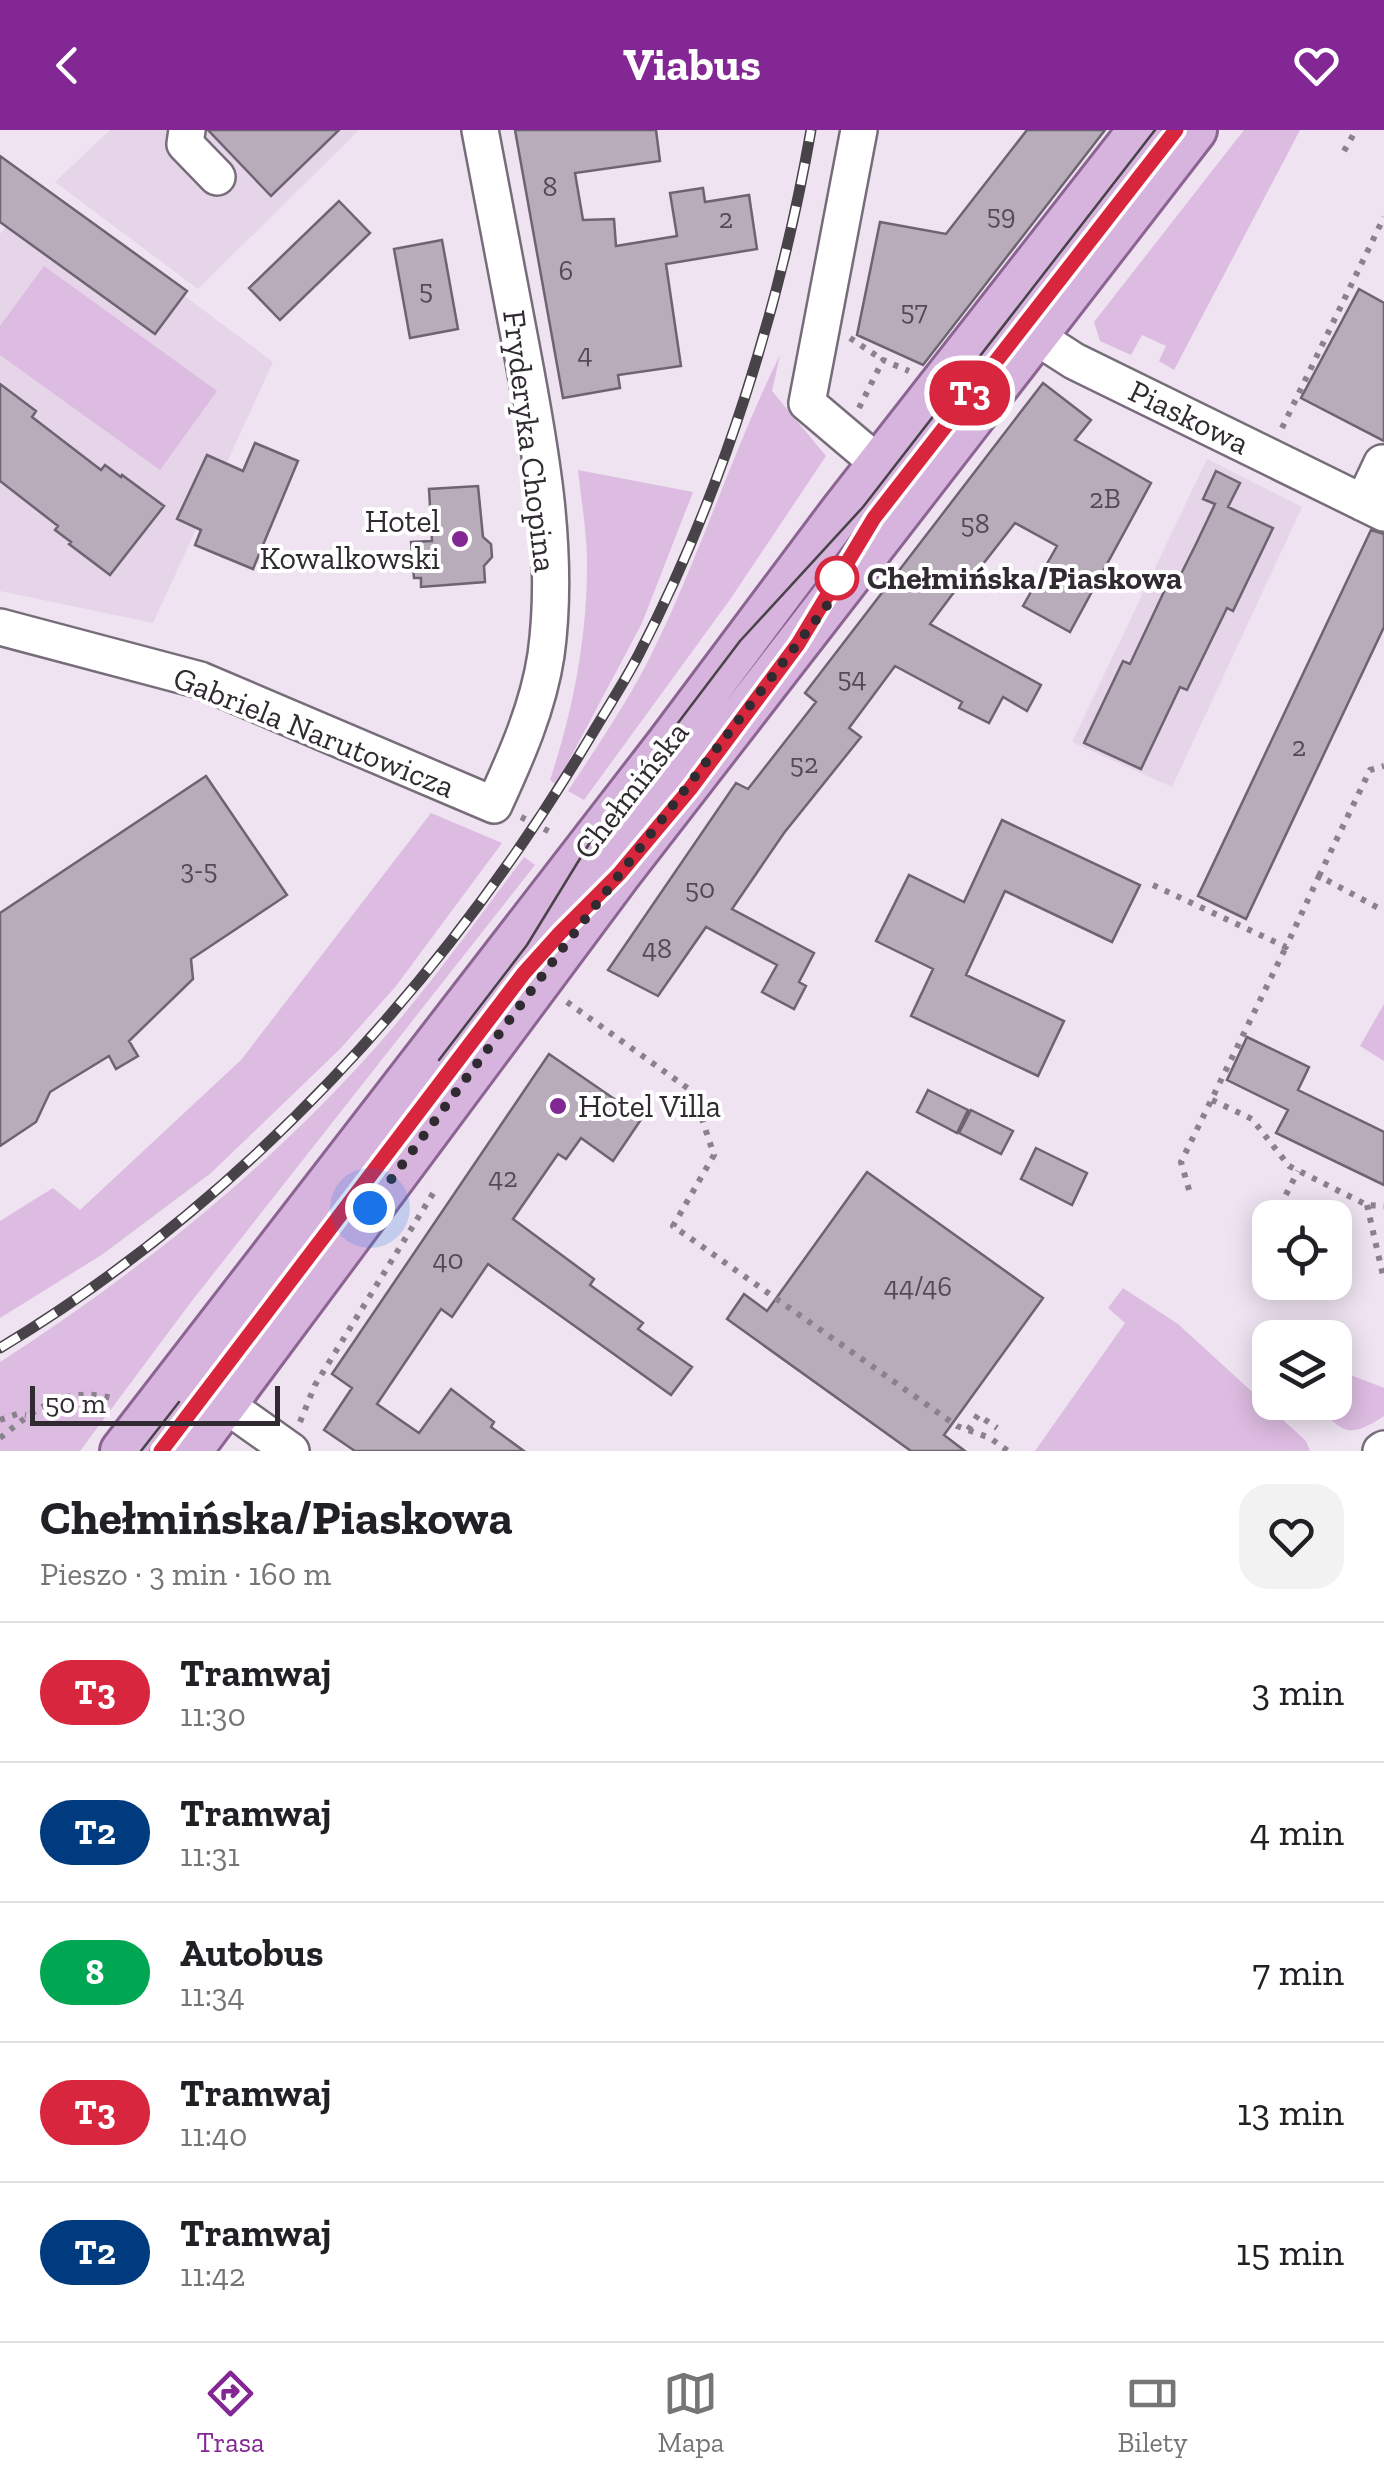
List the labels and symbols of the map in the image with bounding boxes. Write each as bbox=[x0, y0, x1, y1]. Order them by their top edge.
house number: 8 bbox=[542, 170, 558, 203]
house number: 59 bbox=[986, 198, 1016, 231]
house number: 2 bbox=[719, 202, 733, 235]
house number: 6 bbox=[559, 254, 573, 287]
house number: 5 bbox=[419, 273, 433, 306]
house number: 57 bbox=[900, 294, 928, 327]
street label: Fryderyka Chopina bbox=[495, 308, 565, 574]
house number: 4 bbox=[577, 337, 593, 370]
line badge: T3 bbox=[925, 360, 1015, 426]
street label: Piaskowa bbox=[1123, 372, 1255, 462]
house number: 2B bbox=[1089, 482, 1121, 515]
place label: Hotel Kowalkowski bbox=[260, 502, 440, 577]
house number: 58 bbox=[960, 507, 990, 540]
marker: Hotel Kowalkowski bbox=[449, 528, 471, 550]
marker: Chełmińska/Piaskowa bbox=[816, 557, 858, 599]
place label: Chełmińska/Piaskowa bbox=[867, 559, 1182, 597]
street label: Gabriela Narutowicza bbox=[168, 658, 460, 806]
house number: 54 bbox=[837, 661, 867, 694]
street label: Chełmińska bbox=[566, 714, 696, 866]
house number: 2 bbox=[1292, 730, 1306, 763]
house number: 52 bbox=[790, 747, 818, 780]
house number: 3-5 bbox=[180, 853, 218, 886]
house number: 50 bbox=[685, 872, 715, 905]
house number: 48 bbox=[642, 932, 672, 965]
place label: Hotel Villa bbox=[578, 1087, 721, 1125]
marker: Hotel Villa bbox=[547, 1095, 569, 1117]
house number: 42 bbox=[488, 1161, 518, 1194]
your location bbox=[345, 1183, 395, 1233]
house number: 40 bbox=[432, 1243, 464, 1276]
house number: 44/46 bbox=[884, 1270, 952, 1303]
scale bar bbox=[30, 1381, 280, 1426]

